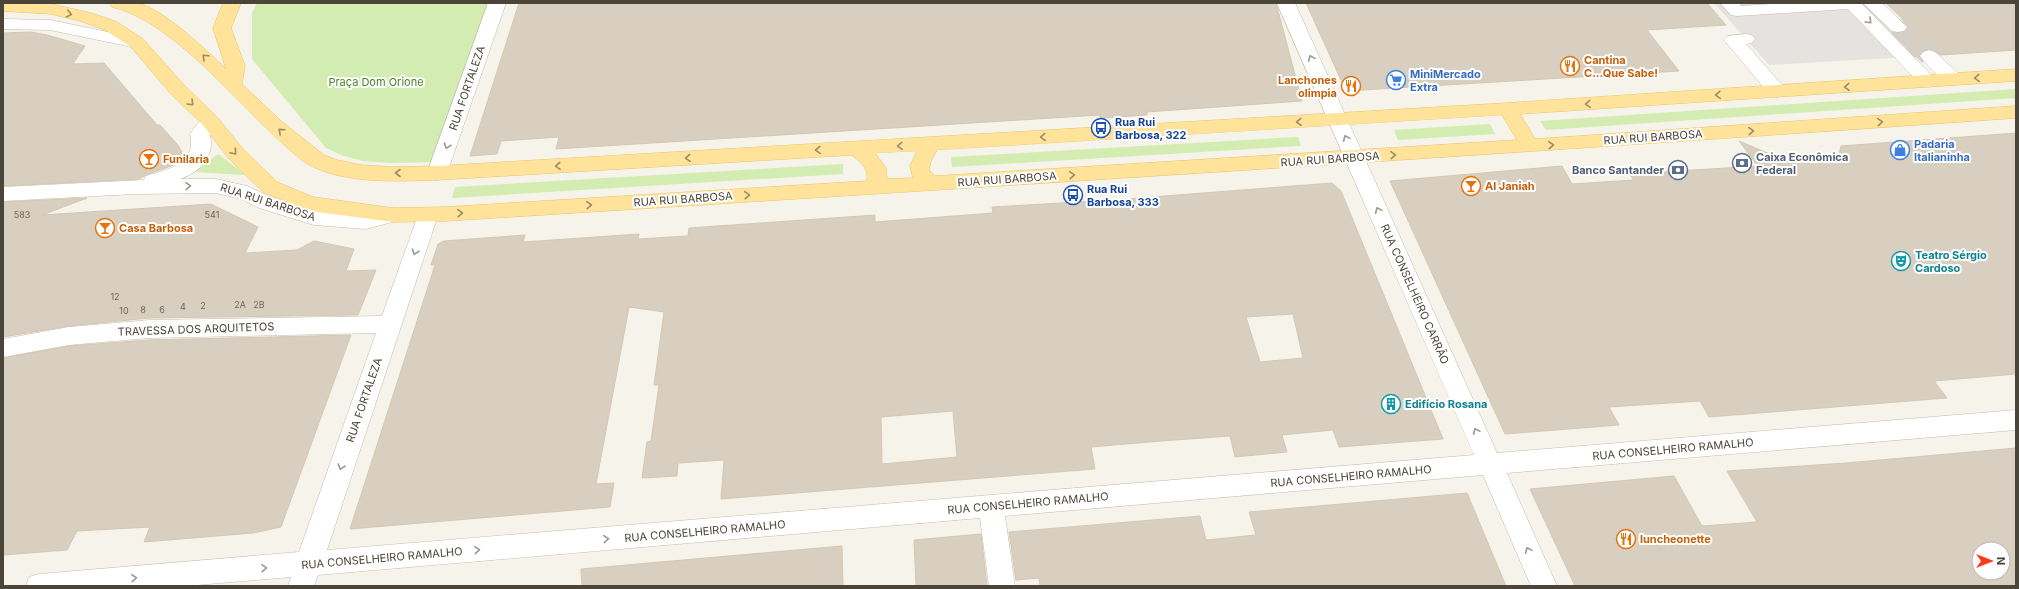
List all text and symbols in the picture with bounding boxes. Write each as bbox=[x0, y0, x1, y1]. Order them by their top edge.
one-way arrow bbox=[66, 9, 72, 17]
one-way arrow bbox=[1864, 16, 1872, 24]
street label: RUA FORTALEZA bbox=[446, 43, 488, 132]
place label: Cantina C...Que Sabe! bbox=[1584, 53, 1658, 80]
one-way arrow bbox=[202, 55, 210, 62]
one-way arrow bbox=[1308, 55, 1316, 63]
restaurant icon: Cantina C...Que Sabe! bbox=[1559, 55, 1581, 77]
place label: MiniMercado Extra bbox=[1410, 67, 1481, 94]
supermarket icon: MiniMercado Extra bbox=[1385, 69, 1407, 91]
place label: Lanchones olimpia bbox=[1278, 73, 1337, 100]
one-way arrow bbox=[1974, 73, 1980, 82]
park label: Praça Dom Orione bbox=[328, 75, 424, 89]
restaurant icon: Lanchones olimpia bbox=[1340, 75, 1362, 97]
one-way arrow bbox=[1844, 82, 1850, 91]
one-way arrow bbox=[1715, 91, 1721, 100]
one-way arrow bbox=[186, 98, 194, 106]
one-way arrow bbox=[1585, 99, 1591, 108]
place label: Rua Rui Barbosa, 322 bbox=[1115, 115, 1187, 142]
bus stop icon: Rua Rui Barbosa, 322 bbox=[1090, 117, 1112, 139]
one-way arrow bbox=[1877, 117, 1883, 126]
one-way arrow bbox=[1296, 118, 1302, 126]
one-way arrow bbox=[1748, 126, 1754, 135]
street label: RUA RUI BARBOSA bbox=[1603, 127, 1703, 147]
one-way arrow bbox=[278, 128, 286, 135]
one-way arrow bbox=[1040, 133, 1047, 142]
one-way arrow bbox=[1343, 135, 1351, 143]
place label: Padaria Italianinha bbox=[1914, 137, 1970, 164]
shop icon: Padaria Italianinha bbox=[1889, 139, 1911, 161]
one-way arrow bbox=[1548, 140, 1554, 149]
one-way arrow bbox=[897, 141, 903, 150]
one-way arrow bbox=[443, 142, 452, 149]
one-way arrow bbox=[815, 146, 821, 155]
one-way arrow bbox=[230, 147, 237, 154]
bar icon: Funilaria bbox=[138, 148, 160, 170]
street label: RUA RUI BARBOSA bbox=[1280, 149, 1380, 169]
one-way arrow bbox=[1390, 150, 1397, 159]
place label: Caixa Econômica Federal bbox=[1756, 150, 1848, 177]
place label: Funilaria bbox=[163, 152, 209, 166]
bank icon: Caixa Econômica Federal bbox=[1731, 152, 1753, 174]
one-way arrow bbox=[685, 154, 691, 163]
bank icon: Banco Santander bbox=[1667, 159, 1689, 181]
one-way arrow bbox=[555, 161, 561, 170]
place label: Banco Santander bbox=[1572, 163, 1665, 177]
one-way arrow bbox=[395, 169, 401, 177]
street label: RUA RUI BARBOSA bbox=[957, 169, 1057, 189]
one-way arrow bbox=[1069, 171, 1075, 179]
bar icon: Al Janiah bbox=[1460, 175, 1482, 197]
place label: Al Janiah bbox=[1485, 179, 1535, 193]
street label: RUA RUI BARBOSA bbox=[219, 180, 318, 224]
one-way arrow bbox=[185, 182, 191, 190]
place label: Rua Rui Barbosa, 333 bbox=[1087, 182, 1159, 209]
bus stop icon: Rua Rui Barbosa, 333 bbox=[1062, 184, 1084, 206]
street label: RUA RUI BARBOSA bbox=[633, 189, 733, 209]
one-way arrow bbox=[744, 191, 750, 200]
one-way arrow bbox=[586, 201, 592, 210]
one-way arrow bbox=[1375, 207, 1383, 214]
house number: 583 bbox=[14, 209, 31, 220]
house number: 541 bbox=[205, 209, 219, 220]
one-way arrow bbox=[456, 209, 463, 218]
bar icon: Casa Barbosa bbox=[94, 217, 116, 239]
place label: Casa Barbosa bbox=[119, 221, 193, 235]
street label: RUA CONSELHEIRO CARRÃO bbox=[1378, 222, 1452, 366]
one-way arrow bbox=[411, 248, 420, 255]
place label: Teatro Sérgio Cardoso bbox=[1915, 248, 1987, 275]
theatre icon: Teatro Sérgio Cardoso bbox=[1890, 250, 1912, 272]
house number: 12 bbox=[110, 291, 120, 302]
house number: 2A bbox=[234, 299, 246, 310]
house number: 2B bbox=[253, 299, 265, 310]
house number: 2 bbox=[200, 300, 206, 311]
house number: 4 bbox=[180, 301, 186, 312]
house number: 8 bbox=[140, 304, 146, 315]
house number: 6 bbox=[159, 304, 165, 315]
house number: 10 bbox=[119, 305, 129, 316]
street label: TRAVESSA DOS ARQUITETOS bbox=[117, 319, 275, 339]
street label: RUA FORTALEZA bbox=[343, 355, 385, 444]
building icon: Edifício Rosana bbox=[1380, 393, 1402, 415]
place label: Edifício Rosana bbox=[1405, 397, 1487, 411]
one-way arrow bbox=[1472, 428, 1480, 435]
street label: RUA CONSELHEIRO RAMALHO bbox=[1592, 435, 1754, 463]
street label: RUA CONSELHEIRO RAMALHO bbox=[1270, 462, 1432, 490]
one-way arrow bbox=[337, 464, 346, 471]
street label: RUA CONSELHEIRO RAMALHO bbox=[947, 489, 1109, 517]
street label: RUA CONSELHEIRO RAMALHO bbox=[624, 517, 786, 545]
restaurant icon: luncheonette bbox=[1615, 528, 1637, 550]
place label: luncheonette bbox=[1640, 532, 1711, 546]
one-way arrow bbox=[603, 534, 609, 543]
north arrow bbox=[1971, 541, 2011, 581]
street label: RUA CONSELHEIRO RAMALHO bbox=[301, 544, 463, 572]
one-way arrow bbox=[474, 545, 480, 554]
one-way arrow bbox=[1525, 547, 1533, 555]
text: N bbox=[1994, 557, 2008, 565]
one-way arrow bbox=[261, 563, 267, 572]
one-way arrow bbox=[131, 574, 137, 583]

